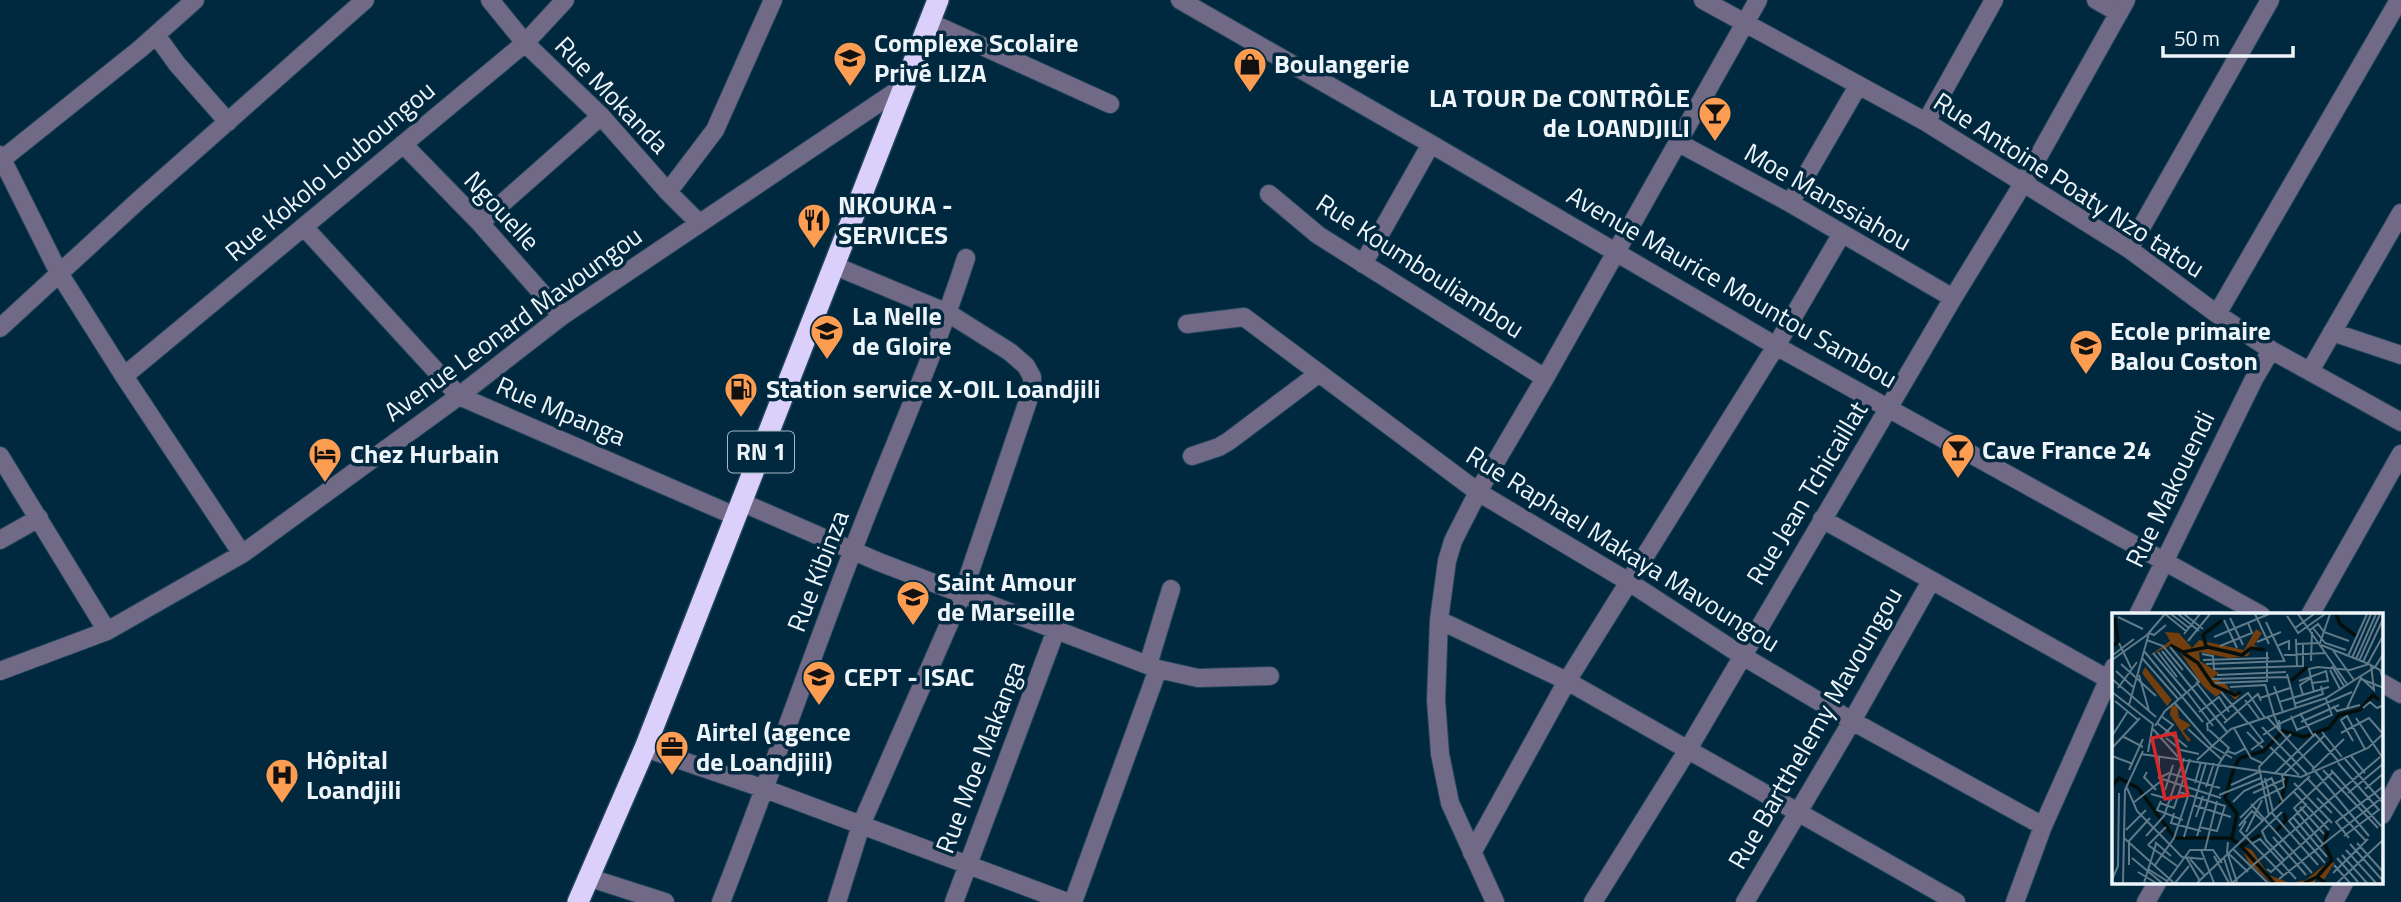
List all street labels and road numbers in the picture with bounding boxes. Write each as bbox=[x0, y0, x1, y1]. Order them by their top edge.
street label: Rue Mokanda bbox=[546, 27, 679, 162]
street label: Rue Kokolo Louboungou bbox=[216, 71, 443, 270]
street label: Rue Antoine Poaty Nzo tatou bbox=[1926, 82, 2213, 287]
street label: Moe Manssiahou bbox=[1737, 133, 1919, 260]
street label: Ngouelle bbox=[455, 162, 550, 259]
street label: Avenue Maurice Mountou Sambou bbox=[1560, 176, 1905, 397]
street label: Rue Koumbouliambou bbox=[1309, 184, 1532, 348]
street label: Avenue Leonard Mavoungou bbox=[376, 216, 650, 431]
street label: Rue Mpanga bbox=[490, 366, 632, 455]
street label: Rue Jean Tchicaillat bbox=[1736, 393, 1877, 592]
street label: Rue Makouendi bbox=[2115, 404, 2224, 574]
road number: RN 1 bbox=[728, 432, 794, 472]
street label: Rue Raphael Makaya Mavoungou bbox=[1459, 436, 1788, 662]
street label: Rue Kibinza bbox=[777, 504, 859, 637]
street label: Rue Bartthelemy Mavoungou bbox=[1718, 579, 1912, 876]
street label: Rue Moe Makanga bbox=[925, 655, 1034, 859]

